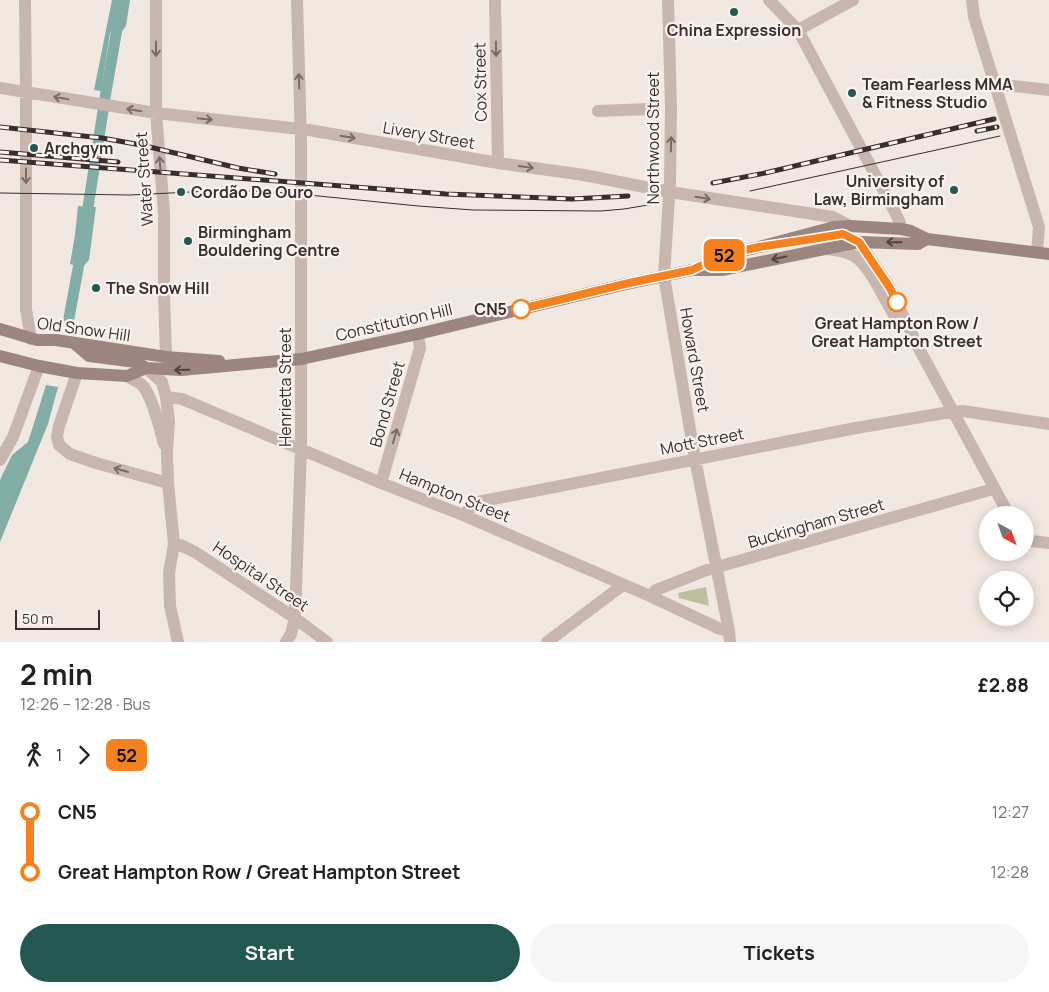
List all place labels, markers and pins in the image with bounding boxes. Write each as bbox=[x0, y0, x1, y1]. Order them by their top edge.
marker: China Expression bbox=[728, 6, 740, 18]
place label: China Expression bbox=[667, 19, 801, 41]
place label: Team Fearless MMA & Fitness Studio bbox=[862, 73, 1013, 113]
marker: Team Fearless MMA & Fitness Studio bbox=[846, 87, 858, 99]
place label: Archgym bbox=[44, 137, 113, 159]
marker: Archgym bbox=[28, 142, 40, 154]
place label: University of Law, Birmingham bbox=[814, 170, 944, 210]
place label: Cordão De Ouro bbox=[191, 181, 313, 203]
marker: University of Law, Birmingham bbox=[948, 184, 960, 196]
marker: Cordão De Ouro bbox=[175, 186, 187, 198]
place label: Birmingham Bouldering Centre bbox=[198, 221, 340, 261]
marker: Birmingham Bouldering Centre bbox=[182, 235, 194, 247]
place label: The Snow Hill bbox=[106, 277, 210, 299]
marker: The Snow Hill bbox=[90, 282, 102, 294]
marker: Great Hampton Row / Great Hampton Street bbox=[887, 292, 907, 312]
place label: CN5 bbox=[474, 298, 507, 320]
marker: CN5 bbox=[511, 299, 531, 319]
place label: Great Hampton Row / Great Hampton Street bbox=[811, 312, 983, 352]

